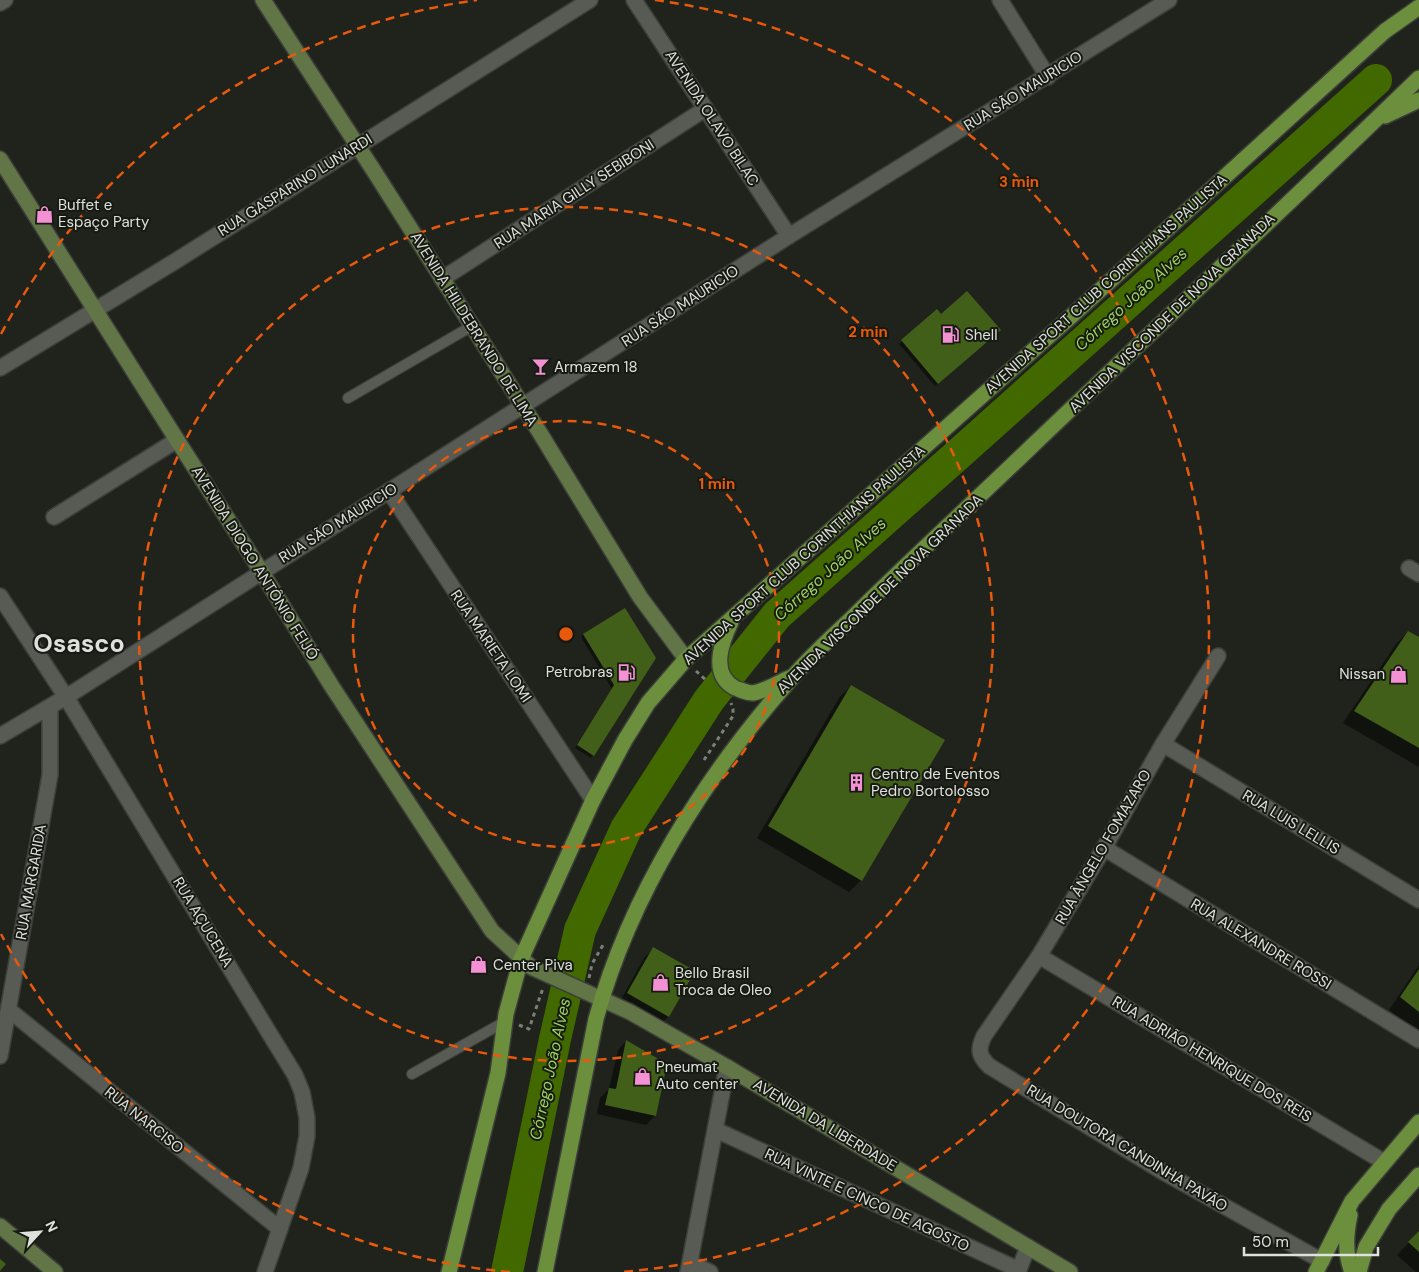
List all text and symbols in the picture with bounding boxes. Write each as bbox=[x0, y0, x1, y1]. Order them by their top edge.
street label: AVENIDA OLAVO BILAC bbox=[661, 46, 764, 190]
street label: RUA SÃO MAURICIO bbox=[960, 46, 1086, 136]
street label: RUA GASPARINO LUNARDI bbox=[214, 129, 376, 241]
street label: RUA MARIA GILLY SEBIBONI bbox=[490, 135, 658, 253]
street label: AVENIDA SPORT CLUB CORINTHIANS PAULISTA bbox=[980, 170, 1232, 398]
text: 3 min bbox=[999, 172, 1039, 192]
place label: Buffet e Espaço Party bbox=[58, 195, 150, 232]
shop icon: Buffet e Espaço Party bbox=[34, 204, 54, 224]
street label: AVENIDA VISCONDE DE NOVA GRANADA bbox=[1065, 209, 1279, 417]
street label: AVENIDA HILDEBRANDO DE LIMA bbox=[406, 228, 542, 430]
water label: Córrego João Alves bbox=[1070, 243, 1192, 355]
street label: RUA SÃO MAURICIO bbox=[617, 261, 743, 351]
text: 2 min bbox=[848, 322, 888, 342]
fuel station icon: Shell bbox=[941, 325, 961, 345]
place label: Shell bbox=[965, 325, 998, 345]
bar icon: Armazem 18 bbox=[530, 357, 550, 377]
place label: Armazem 18 bbox=[554, 357, 638, 377]
street label: AVENIDA SPORT CLUB CORINTHIANS PAULISTA bbox=[678, 441, 930, 669]
street label: AVENIDA DIOGO ANTÔNIO FEIJÓ bbox=[187, 462, 323, 664]
text: 1 min bbox=[699, 474, 735, 494]
street label: RUA SÃO MAURICIO bbox=[275, 478, 401, 568]
street label: AVENIDA VISCONDE DE NOVA GRANADA bbox=[773, 490, 987, 698]
water label: Córrego João Alves bbox=[769, 513, 891, 625]
street label: RUA MARIETA LOMI bbox=[446, 586, 536, 706]
centre of rings bbox=[557, 625, 575, 643]
district label: Osasco bbox=[33, 627, 125, 660]
place label: Petrobras bbox=[546, 662, 613, 682]
fuel station icon: Petrobras bbox=[617, 662, 637, 682]
place label: Nissan bbox=[1339, 664, 1385, 684]
shop icon: Nissan bbox=[1389, 664, 1409, 684]
place label: Centro de Eventos Pedro Bortolosso bbox=[871, 764, 1000, 801]
street label: RUA ÂNGELO FOMAZARO bbox=[1050, 766, 1156, 928]
building icon: Centro de Eventos Pedro Bortolosso bbox=[847, 773, 867, 793]
street label: RUA LUIS LELLIS bbox=[1239, 785, 1344, 859]
street label: RUA MARGARIDA bbox=[11, 823, 51, 941]
street label: RUA AÇUCENA bbox=[168, 873, 238, 971]
street label: RUA ALEXANDRE ROSSI bbox=[1187, 894, 1335, 994]
shop icon: Center Piva bbox=[469, 955, 489, 975]
place label: Center Piva bbox=[493, 955, 573, 975]
place label: Bello Brasil Troca de Oleo bbox=[675, 963, 772, 1000]
shop icon: Bello Brasil Troca de Oleo bbox=[651, 972, 671, 992]
street label: RUA ADRIÃO HENRIQUE DOS REIS bbox=[1108, 991, 1316, 1127]
water label: Córrego João Alves bbox=[525, 996, 575, 1142]
place label: Pneumat Auto center bbox=[656, 1057, 739, 1094]
shop icon: Pneumat Auto center bbox=[632, 1066, 652, 1086]
street label: AVENIDA DA LIBERDADE bbox=[750, 1074, 900, 1176]
street label: RUA DOUTORA CANDINHA PAVÃO bbox=[1023, 1080, 1231, 1216]
street label: RUA NARCISO bbox=[100, 1082, 188, 1158]
street label: RUA VINTE E CINCO DE AGOSTO bbox=[761, 1144, 973, 1256]
north arrow bbox=[15, 1207, 65, 1257]
text: N bbox=[41, 1218, 62, 1235]
scale bar bbox=[1244, 1224, 1378, 1256]
text: 50 m bbox=[1252, 1232, 1289, 1252]

